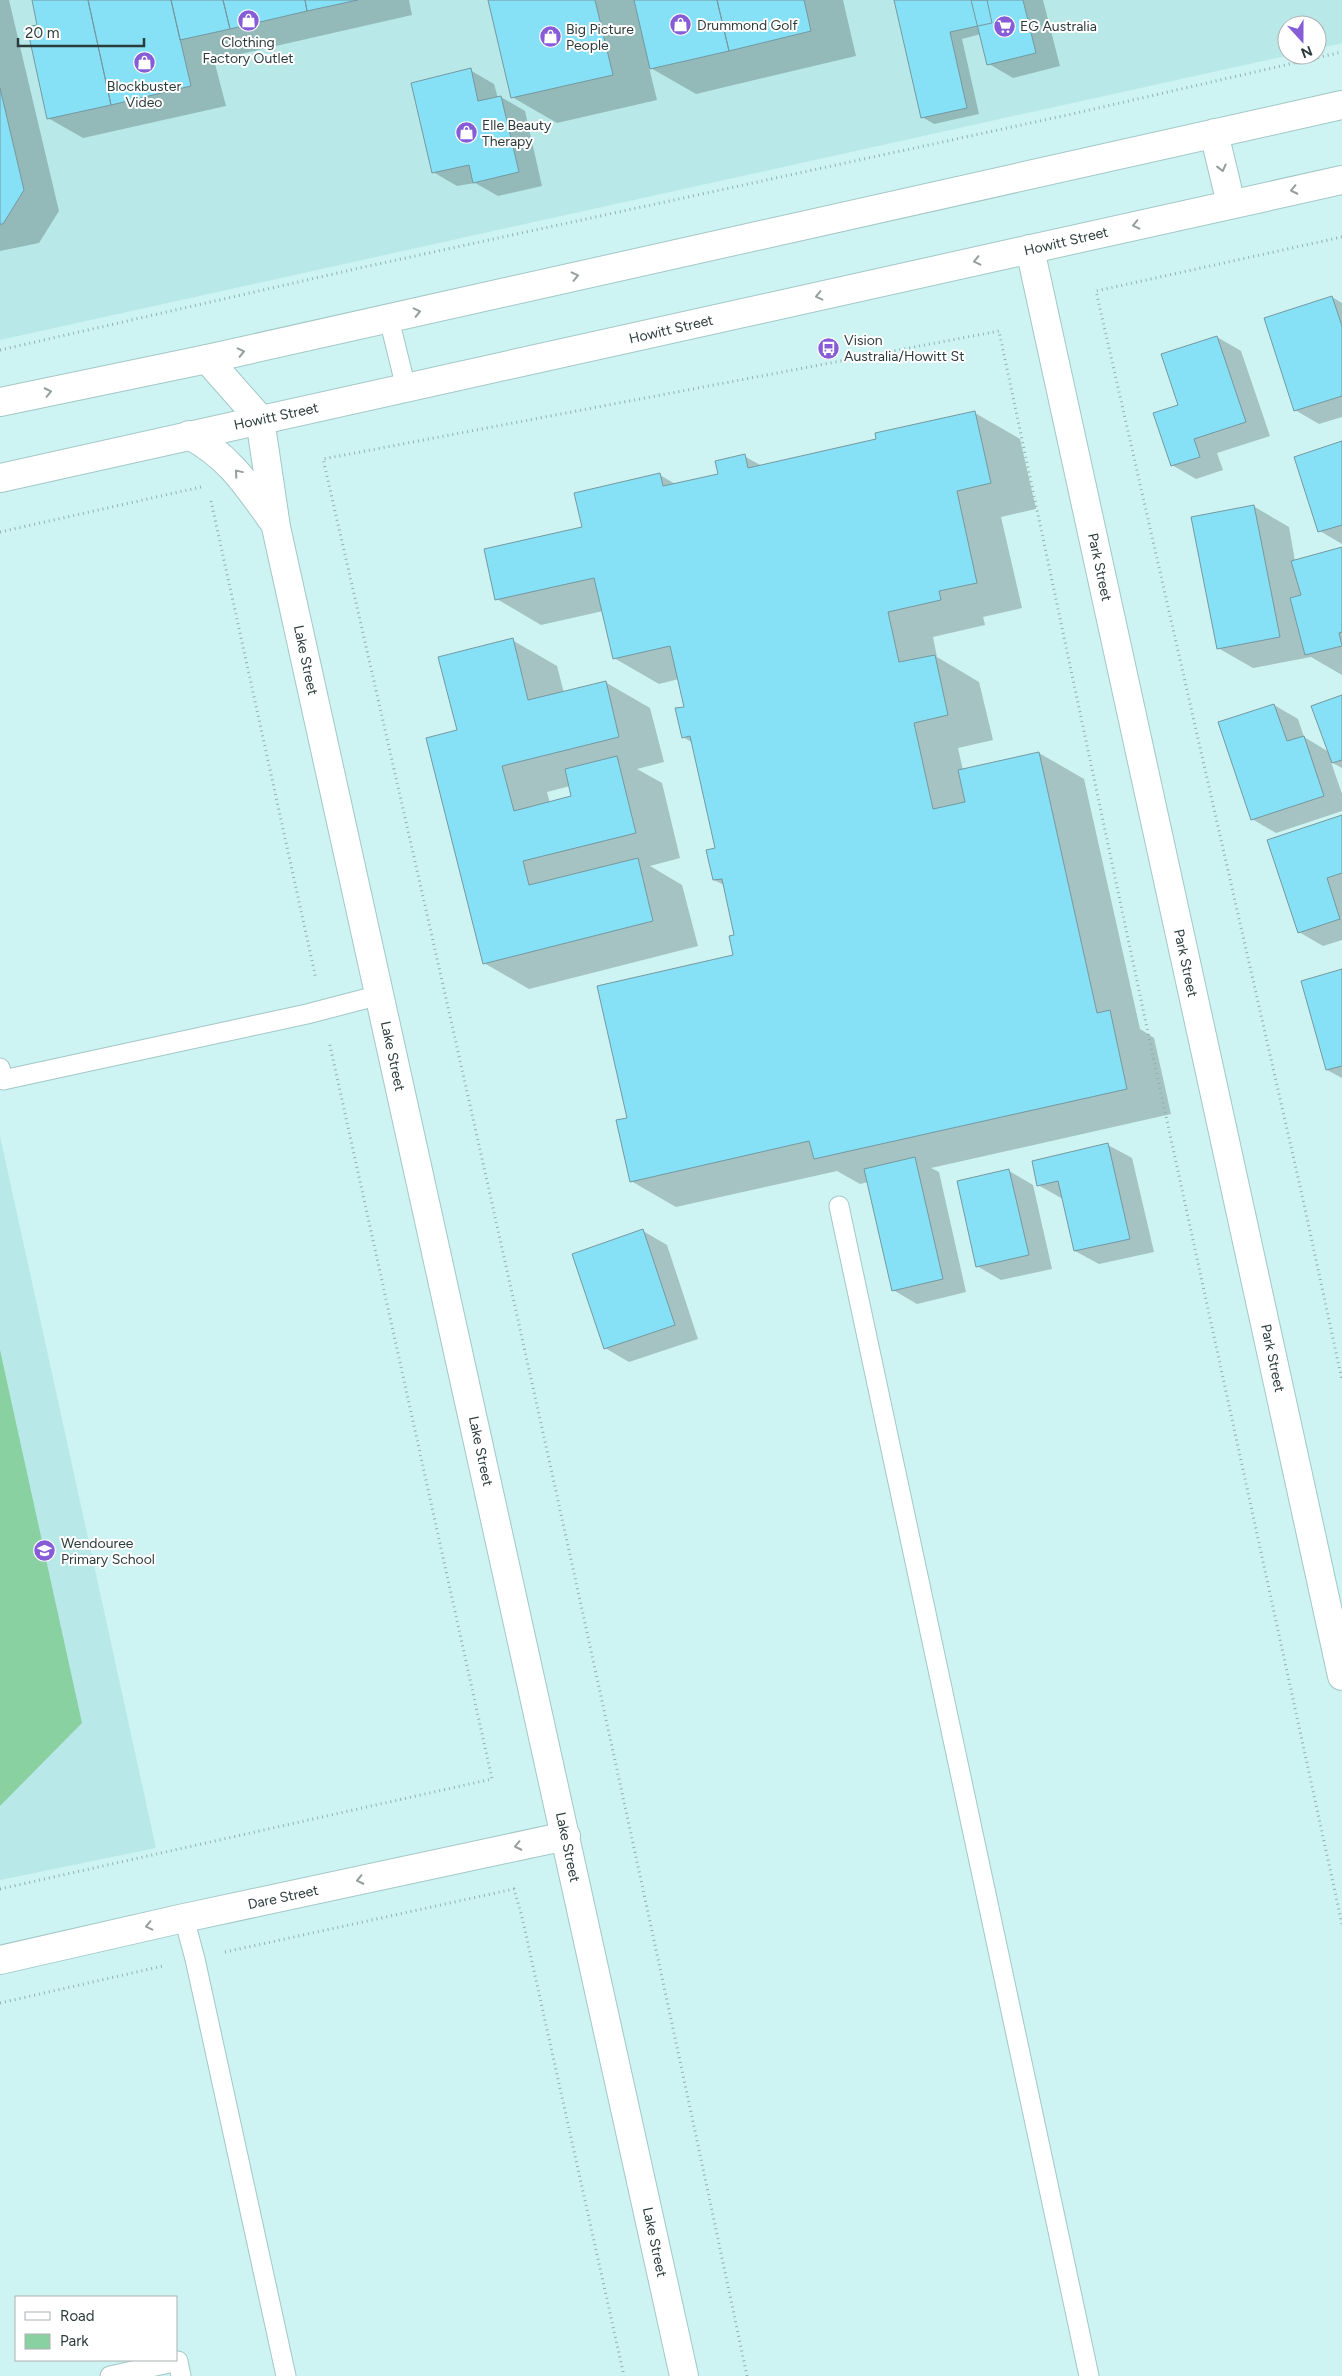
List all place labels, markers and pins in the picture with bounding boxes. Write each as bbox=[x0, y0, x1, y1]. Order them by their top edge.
shop icon: Clothing Factory Outlet bbox=[236, 8, 260, 32]
shop icon: Drummond Golf bbox=[669, 13, 693, 37]
supermarket icon: EG Australia bbox=[992, 14, 1016, 38]
place label: Drummond Golf bbox=[697, 17, 798, 34]
place label: EG Australia bbox=[1020, 18, 1097, 35]
place label: Big Picture People bbox=[566, 21, 634, 54]
shop icon: Big Picture People bbox=[538, 25, 562, 49]
place label: Clothing Factory Outlet bbox=[202, 34, 294, 67]
shop icon: Blockbuster Video bbox=[132, 51, 156, 75]
place label: Blockbuster Video bbox=[107, 78, 181, 111]
place label: Elle Beauty Therapy bbox=[482, 117, 552, 150]
shop icon: Elle Beauty Therapy bbox=[454, 121, 478, 145]
place label: Vision Australia/Howitt St bbox=[844, 332, 965, 365]
bus stop icon: Vision Australia/Howitt St bbox=[816, 336, 840, 360]
place label: Wendouree Primary School bbox=[61, 1535, 155, 1568]
school or university icon: Wendouree Primary School bbox=[33, 1539, 57, 1563]

